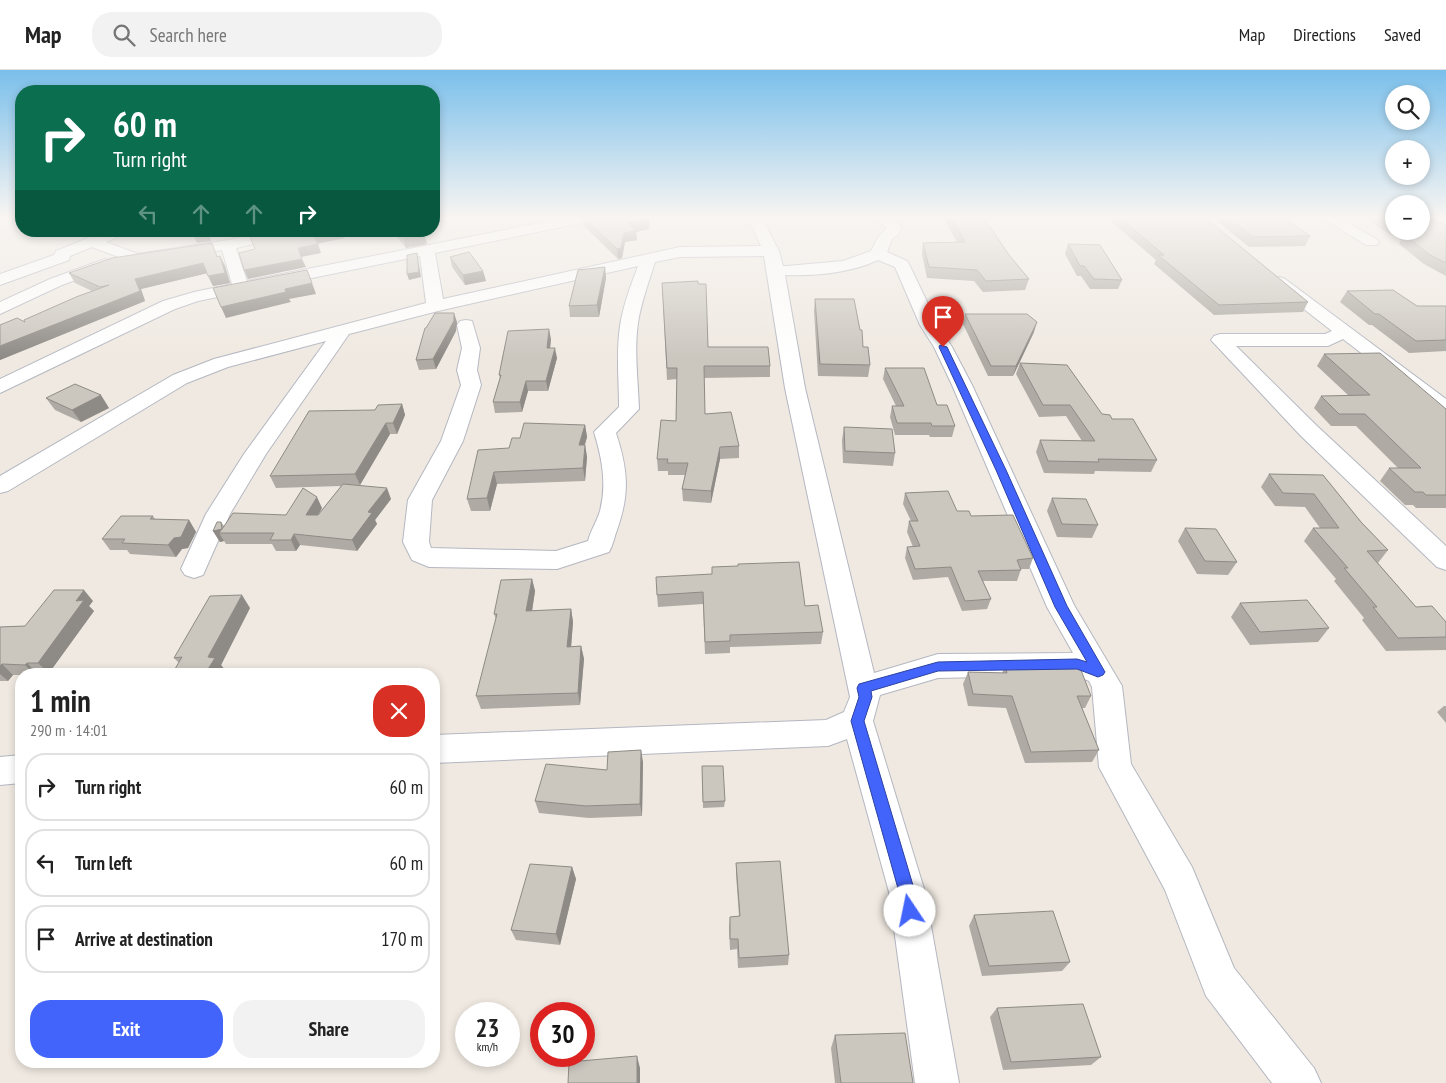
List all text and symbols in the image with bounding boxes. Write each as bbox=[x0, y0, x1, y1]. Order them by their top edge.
search box bbox=[92, 12, 442, 57]
text: Map bbox=[25, 19, 62, 50]
icon: search bbox=[110, 21, 138, 49]
text: Search here bbox=[150, 23, 227, 47]
text: Map bbox=[1239, 23, 1265, 46]
text: Directions bbox=[1293, 23, 1356, 46]
text: Saved bbox=[1384, 23, 1421, 46]
map controls bbox=[1385, 85, 1430, 240]
button: search bbox=[1385, 85, 1430, 130]
text: 60 m bbox=[113, 101, 177, 147]
icon: right bbox=[30, 105, 95, 170]
button: + bbox=[1385, 140, 1430, 185]
text: Turn right bbox=[113, 145, 187, 173]
button: − bbox=[1385, 195, 1430, 240]
icon: left bbox=[134, 200, 162, 228]
icon: ahead bbox=[187, 200, 215, 228]
icon: ahead bbox=[240, 200, 268, 228]
icon: right bbox=[293, 200, 321, 228]
pin bbox=[922, 296, 964, 347]
icon: arrive bbox=[929, 303, 957, 331]
text: 1 min bbox=[30, 681, 91, 720]
button: close bbox=[373, 685, 425, 737]
text: 290 m · 14:01 bbox=[30, 720, 108, 740]
icon: right bbox=[32, 773, 60, 801]
text: Turn right bbox=[75, 775, 141, 799]
text: 60 m bbox=[390, 775, 423, 799]
icon: left bbox=[32, 849, 60, 877]
text: Turn left bbox=[75, 851, 132, 875]
text: 60 m bbox=[390, 851, 423, 875]
position arrow bbox=[883, 884, 935, 936]
icon: arrive bbox=[32, 925, 60, 953]
text: Arrive at destination bbox=[75, 927, 213, 951]
text: 170 m bbox=[381, 927, 423, 951]
button: Exit bbox=[30, 1000, 223, 1058]
button: Share bbox=[233, 1000, 425, 1058]
speed limit sign: 30 bbox=[530, 1002, 595, 1067]
text: 23 bbox=[476, 1012, 499, 1044]
text: km/h bbox=[477, 1039, 498, 1054]

